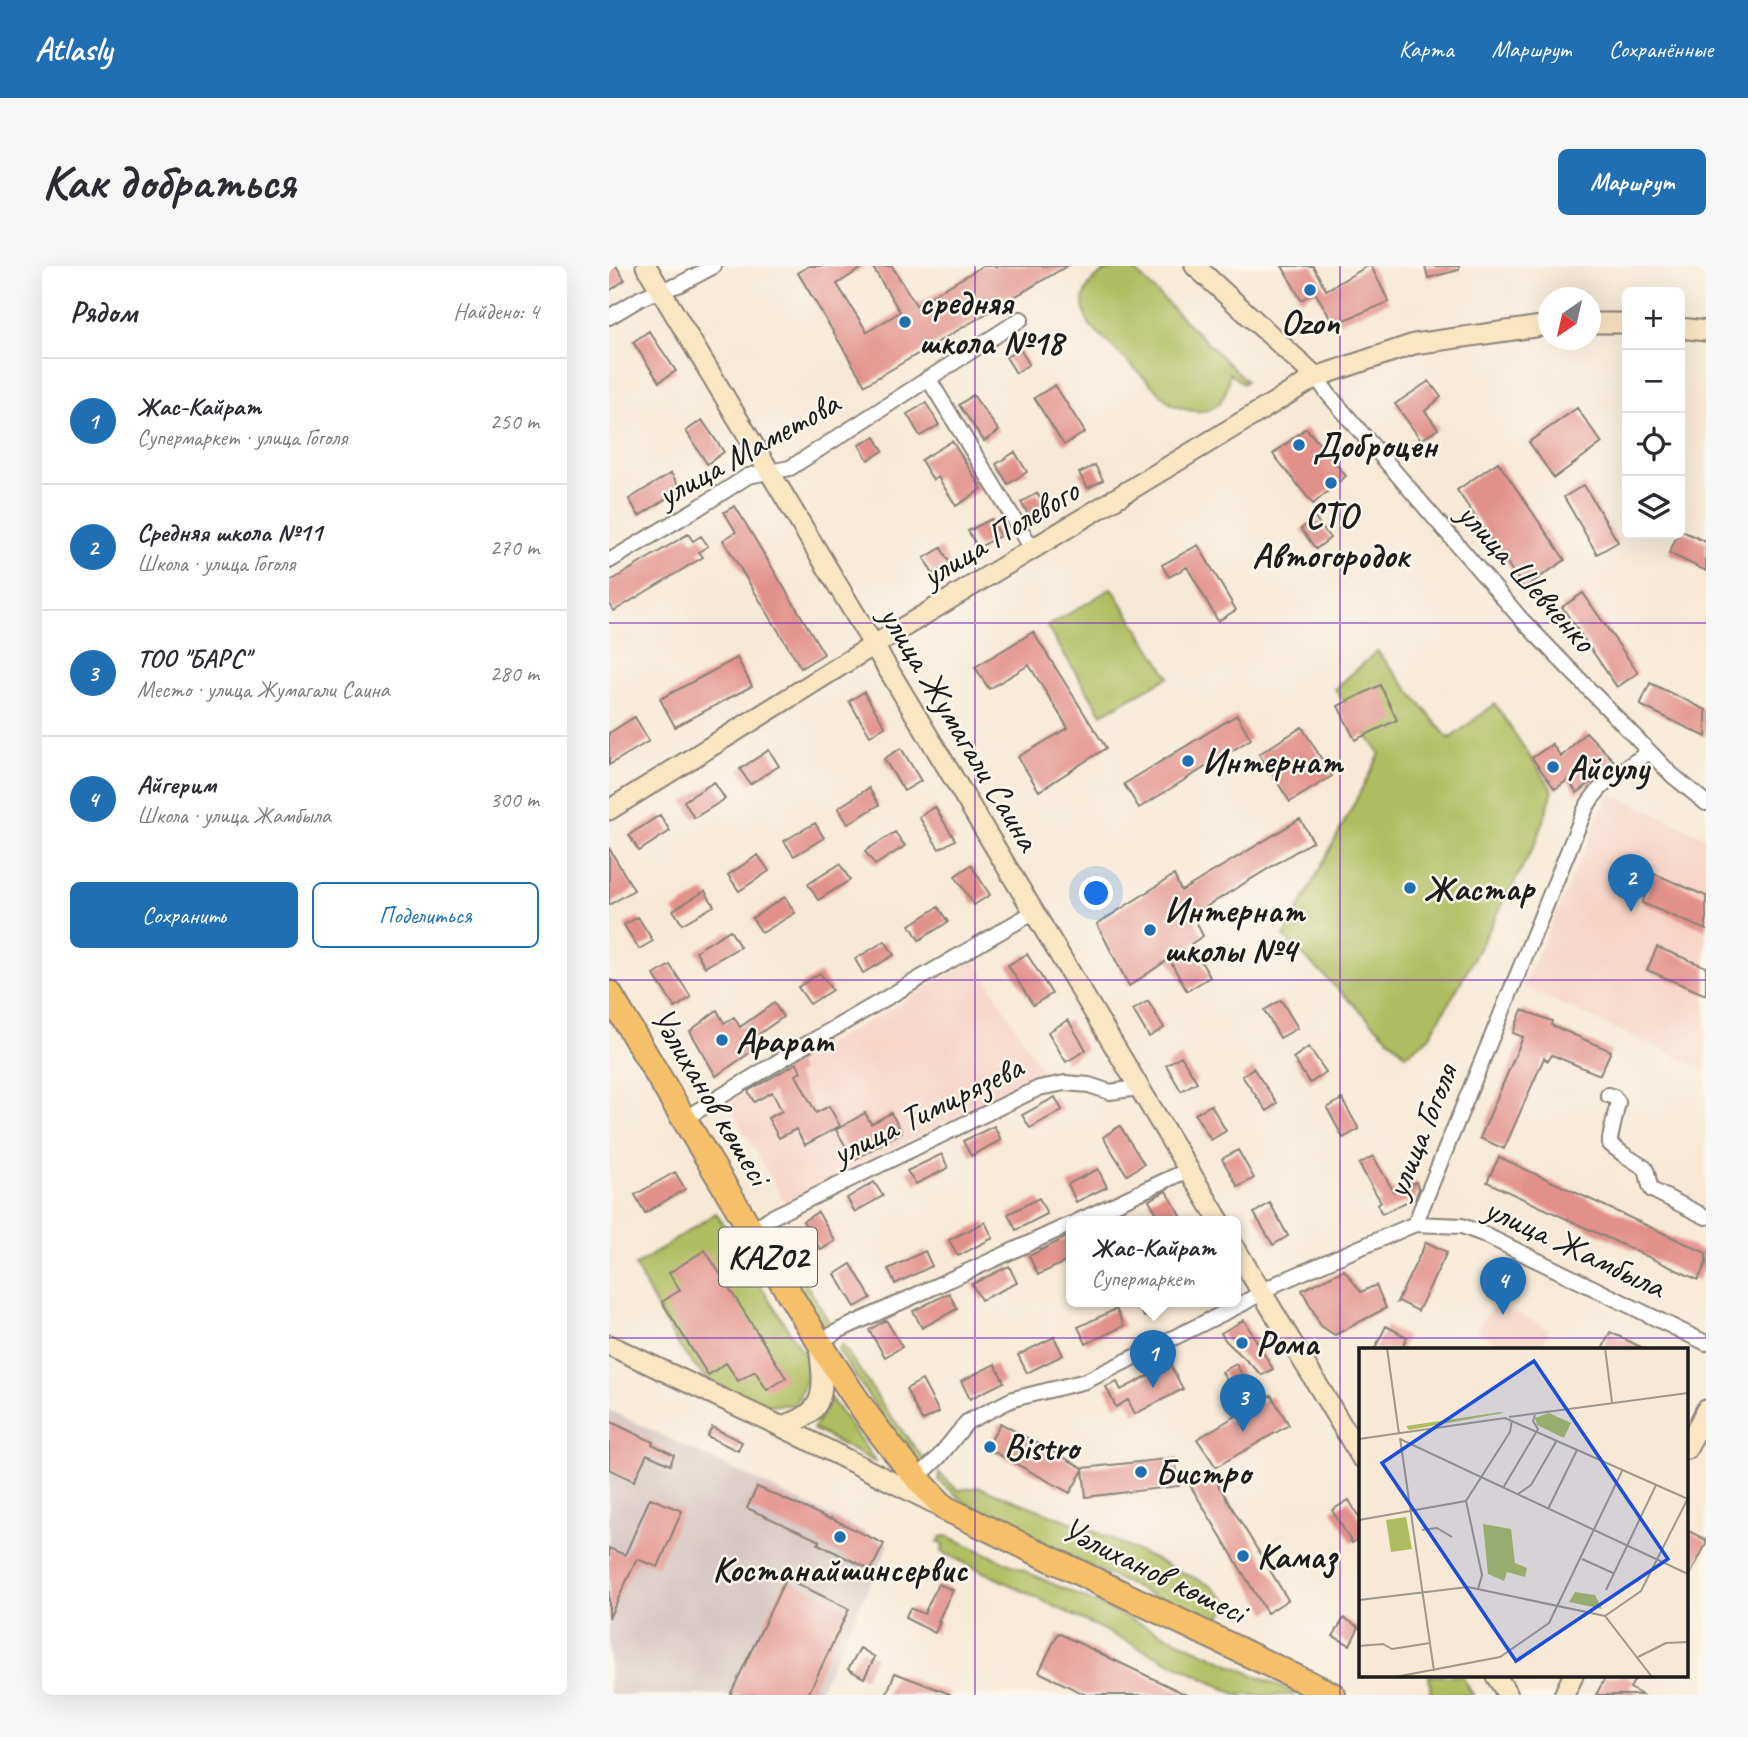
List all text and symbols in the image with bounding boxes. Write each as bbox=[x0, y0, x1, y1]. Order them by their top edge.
text: Atlasly bbox=[35, 28, 112, 70]
text: Карта bbox=[1399, 34, 1454, 64]
text: Маршрут bbox=[1492, 34, 1571, 64]
text: Сохранённые bbox=[1609, 34, 1713, 64]
button: Маршрут bbox=[1558, 149, 1706, 215]
text: Как добраться bbox=[42, 151, 295, 213]
place label: средняя школа №18 bbox=[919, 280, 1067, 365]
marker: Ozon bbox=[1302, 282, 1318, 298]
north arrow bbox=[1538, 287, 1601, 350]
map controls bbox=[1622, 287, 1685, 539]
button: + bbox=[1622, 287, 1685, 350]
text: Рядом bbox=[70, 293, 137, 331]
text: Найдено: 4 bbox=[453, 297, 539, 326]
place label: Ozon bbox=[1281, 300, 1340, 345]
marker: средняя школа №18 bbox=[897, 314, 913, 330]
button: − bbox=[1622, 350, 1685, 413]
street label: улица Маметова bbox=[647, 379, 849, 518]
text: Жас-Кайрат bbox=[137, 390, 261, 423]
text: 1 bbox=[88, 407, 98, 436]
text: 250 m bbox=[490, 407, 539, 436]
button: locate bbox=[1622, 413, 1685, 476]
text: Супермаркет · улица Гоголя bbox=[137, 423, 347, 452]
place label: Доброцен bbox=[1313, 423, 1440, 468]
marker: Доброцен bbox=[1291, 437, 1307, 453]
street label: улица Полевого bbox=[911, 467, 1089, 599]
marker: СТО Автогородок bbox=[1323, 475, 1339, 491]
button: layers bbox=[1622, 476, 1685, 539]
street label: улица Шевченко bbox=[1446, 491, 1607, 663]
place label: СТО Автогородок bbox=[1252, 493, 1412, 578]
text: Средняя школа №11 bbox=[137, 516, 322, 549]
text: 2 bbox=[88, 533, 98, 562]
text: 270 m bbox=[490, 533, 539, 562]
text: Школа · улица Гоголя bbox=[137, 549, 295, 578]
street label: улица Жумагали Саина bbox=[868, 596, 1052, 861]
text: ТОО "БАРС" bbox=[137, 642, 250, 675]
text: 3 bbox=[88, 659, 98, 688]
text: 280 m bbox=[490, 659, 539, 688]
text: Место · улица Жумагали Саина bbox=[137, 675, 389, 704]
place label: Интернат bbox=[1202, 739, 1345, 784]
place label: Айсулу bbox=[1567, 745, 1651, 790]
marker: Интернат bbox=[1180, 753, 1196, 769]
marker: Айсулу bbox=[1545, 759, 1561, 775]
text: Айгерим bbox=[137, 768, 216, 801]
text: 4 bbox=[88, 785, 98, 814]
text: 300 m bbox=[490, 785, 539, 814]
text: Школа · улица Жамбыла bbox=[137, 801, 331, 830]
pin: 2 bbox=[1608, 854, 1654, 912]
place label: Жастар bbox=[1424, 866, 1536, 911]
your location bbox=[1079, 876, 1113, 910]
marker: Жастар bbox=[1402, 880, 1418, 896]
button: Сохранить bbox=[70, 882, 298, 948]
button: Поделиться bbox=[312, 882, 539, 948]
place label: Интернат школы №4 bbox=[1164, 888, 1307, 973]
marker: Интернат школы №4 bbox=[1142, 922, 1158, 938]
street label: Уәлиханов көшесі bbox=[640, 999, 784, 1197]
place label: Арарат bbox=[736, 1018, 835, 1063]
marker: Арарат bbox=[714, 1032, 730, 1048]
street label: улица Тимирязева bbox=[822, 1044, 1032, 1176]
street label: улица Гоголя bbox=[1373, 1055, 1469, 1206]
street label: улица Жамбыла bbox=[1476, 1185, 1675, 1310]
popup bbox=[1066, 1216, 1241, 1307]
road number: KАZ02 bbox=[719, 1228, 817, 1287]
text: Жас-Кайрат bbox=[1091, 1231, 1216, 1264]
pin: 4 bbox=[1480, 1257, 1526, 1315]
text: Супермаркет bbox=[1091, 1264, 1194, 1293]
place label: Рома bbox=[1256, 1321, 1321, 1366]
pin: 1 bbox=[1130, 1330, 1176, 1388]
marker: Рома bbox=[1234, 1335, 1250, 1351]
inset map bbox=[1359, 1348, 1689, 1678]
pin: 3 bbox=[1220, 1374, 1266, 1432]
place label: Bistro bbox=[1004, 1425, 1082, 1470]
marker: Bistro bbox=[982, 1439, 998, 1455]
place label: Бистро bbox=[1155, 1450, 1254, 1495]
marker: Бистро bbox=[1133, 1464, 1149, 1480]
street label: Уәлиханов көшесі bbox=[1054, 1506, 1258, 1636]
marker: Костанайшинсервис bbox=[832, 1529, 848, 1545]
place label: Камаз bbox=[1257, 1534, 1339, 1579]
place label: Костанайшинсервис bbox=[713, 1547, 968, 1592]
marker: Камаз bbox=[1235, 1548, 1251, 1564]

